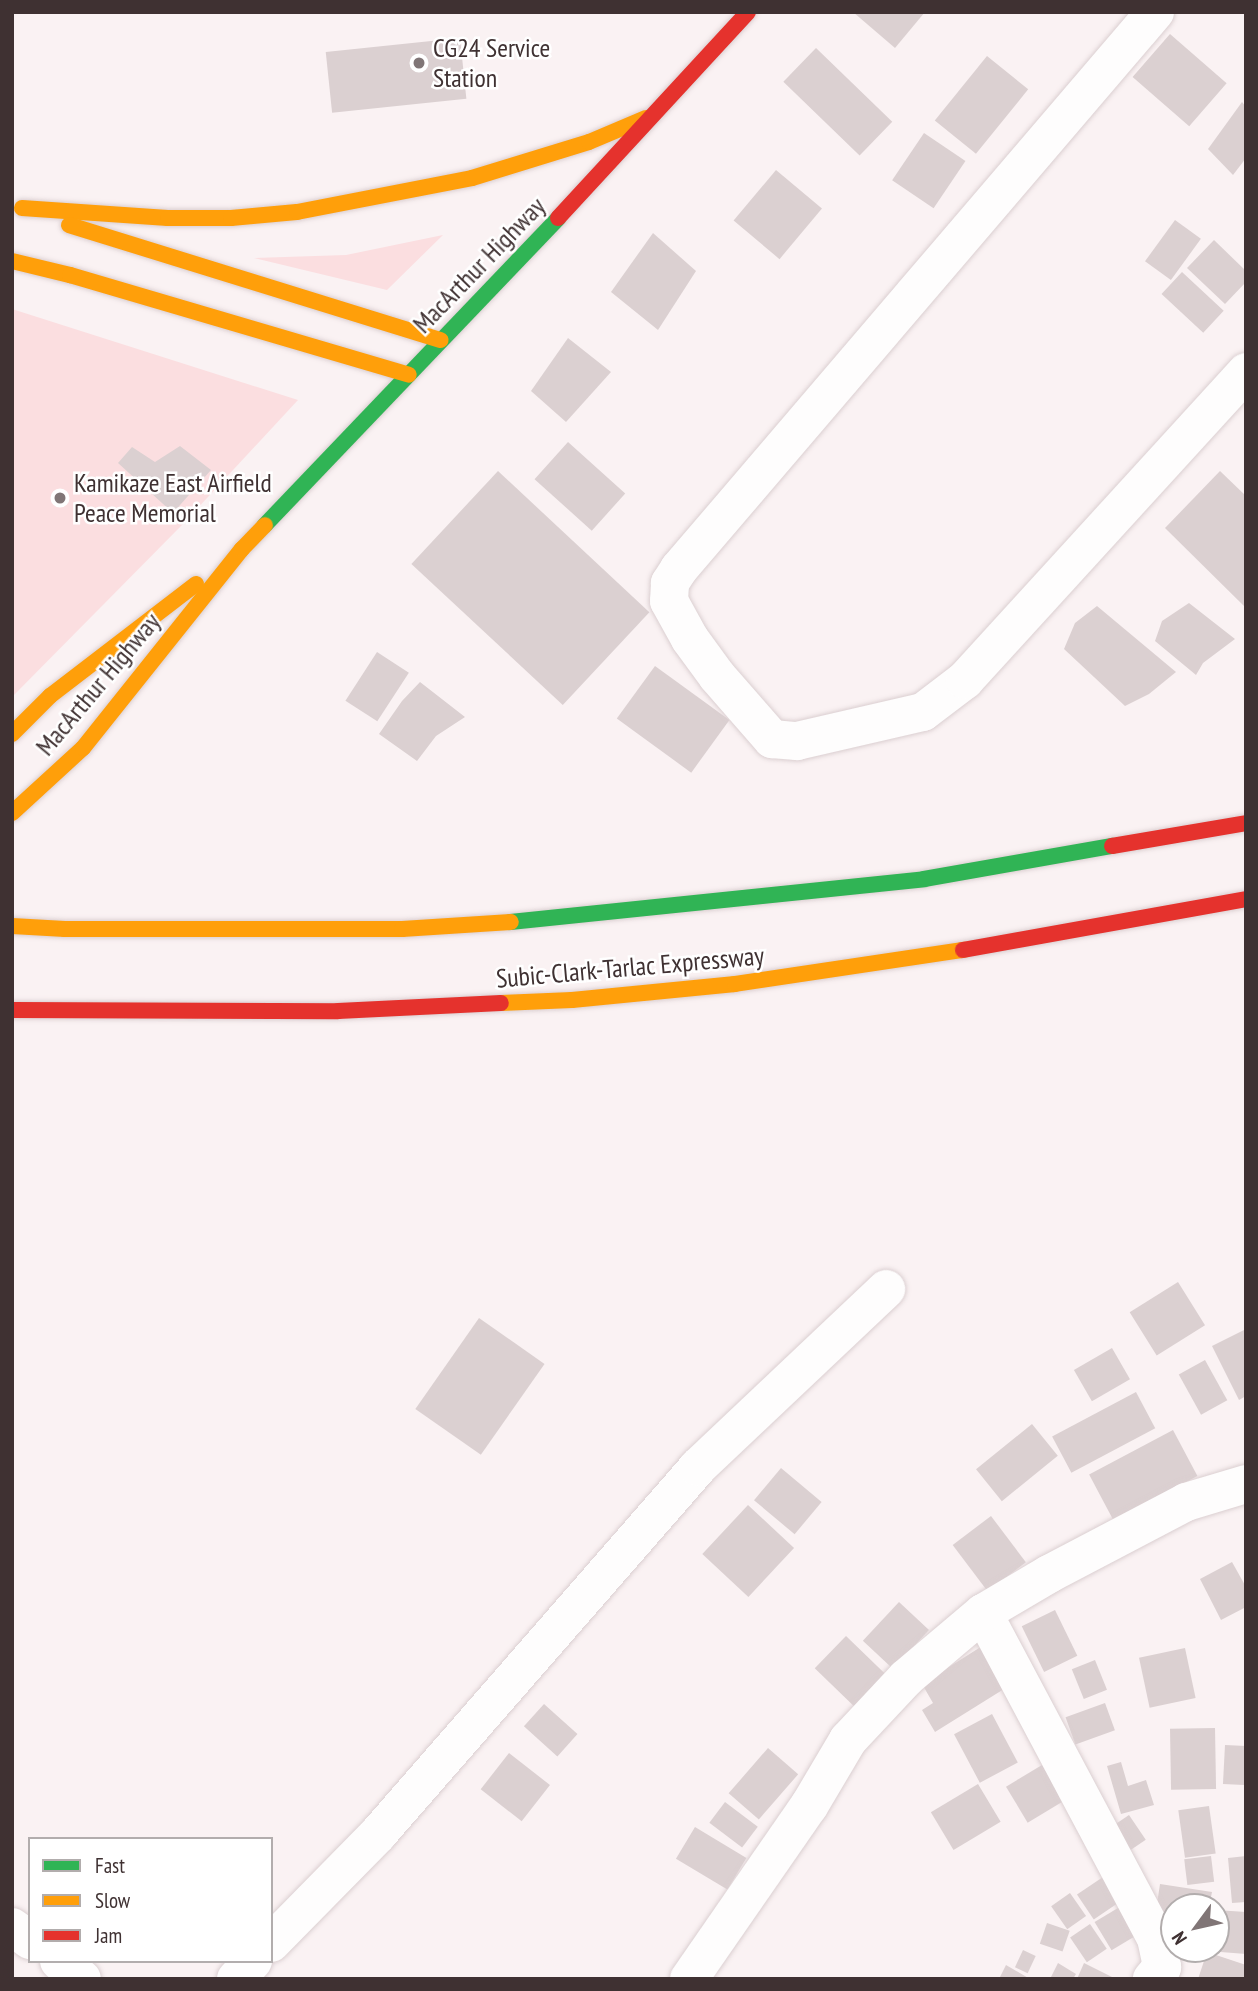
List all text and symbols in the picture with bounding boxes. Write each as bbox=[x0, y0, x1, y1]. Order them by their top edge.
place label: CG24 Service Station bbox=[433, 32, 550, 94]
marker: CG24 Service Station bbox=[411, 55, 427, 71]
street label: MacArthur Highway bbox=[406, 191, 552, 339]
place label: Kamikaze East Airfield Peace Memorial bbox=[74, 467, 273, 528]
marker: Kamikaze East Airfield Peace Memorial bbox=[52, 490, 68, 506]
street label: MacArthur Highway bbox=[29, 606, 167, 762]
street label: Subic-Clark-Tarlac Expressway bbox=[495, 940, 765, 994]
legend bbox=[28, 1837, 273, 1963]
text: Fast bbox=[95, 1852, 125, 1879]
text: Slow bbox=[95, 1887, 130, 1914]
north arrow bbox=[1160, 1893, 1230, 1963]
text: Jam bbox=[95, 1922, 122, 1949]
text: N bbox=[1166, 1928, 1192, 1949]

